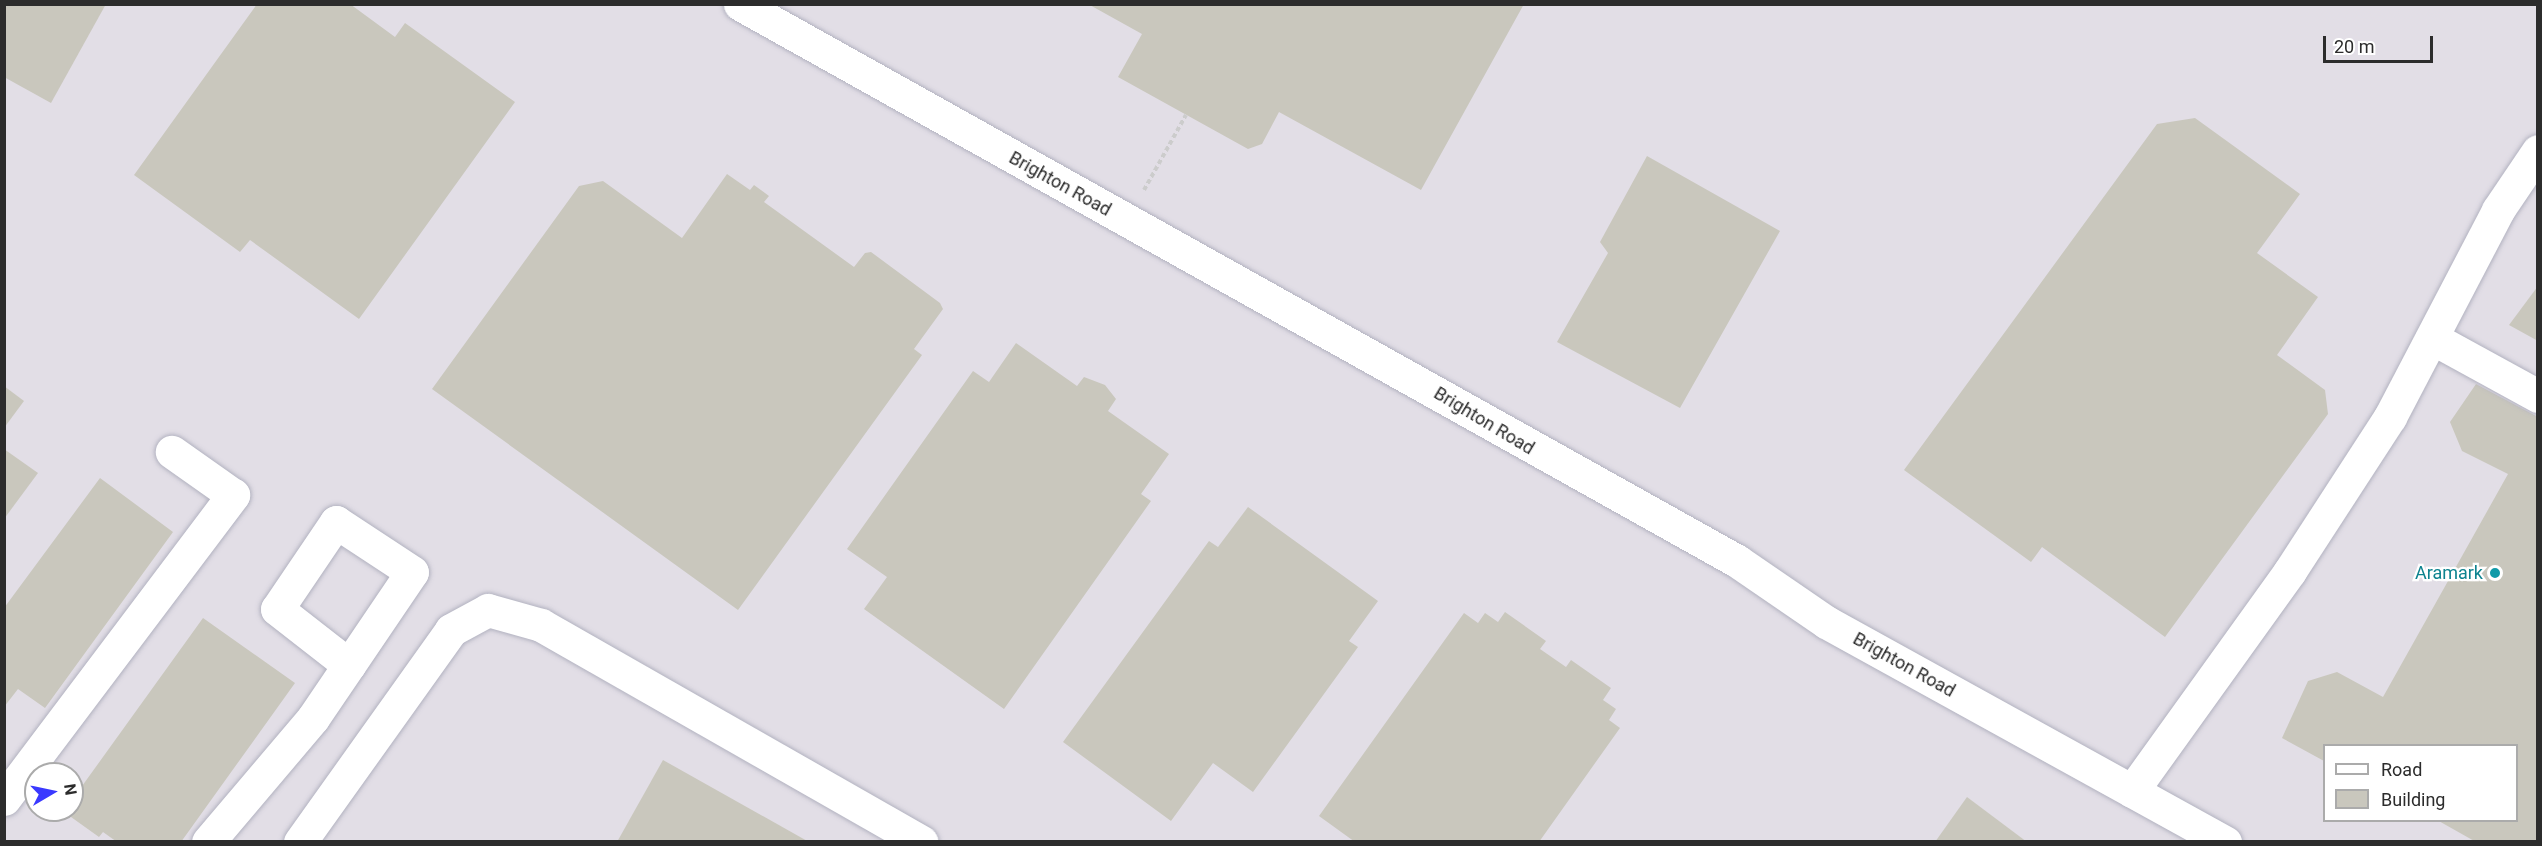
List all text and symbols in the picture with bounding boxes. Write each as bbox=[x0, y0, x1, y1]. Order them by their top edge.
scale bar bbox=[2326, 24, 2436, 62]
text: 20 m bbox=[2334, 36, 2374, 57]
street label: Brighton Road bbox=[1005, 147, 1115, 221]
street label: Brighton Road bbox=[1430, 383, 1538, 459]
place label: Aramark bbox=[2415, 562, 2483, 584]
marker: Aramark bbox=[2488, 566, 2502, 580]
street label: Brighton Road bbox=[1849, 628, 1959, 702]
legend bbox=[2323, 744, 2518, 822]
text: Road bbox=[2381, 759, 2422, 780]
north arrow bbox=[24, 762, 84, 822]
text: N bbox=[60, 782, 81, 796]
text: Building bbox=[2381, 789, 2445, 810]

